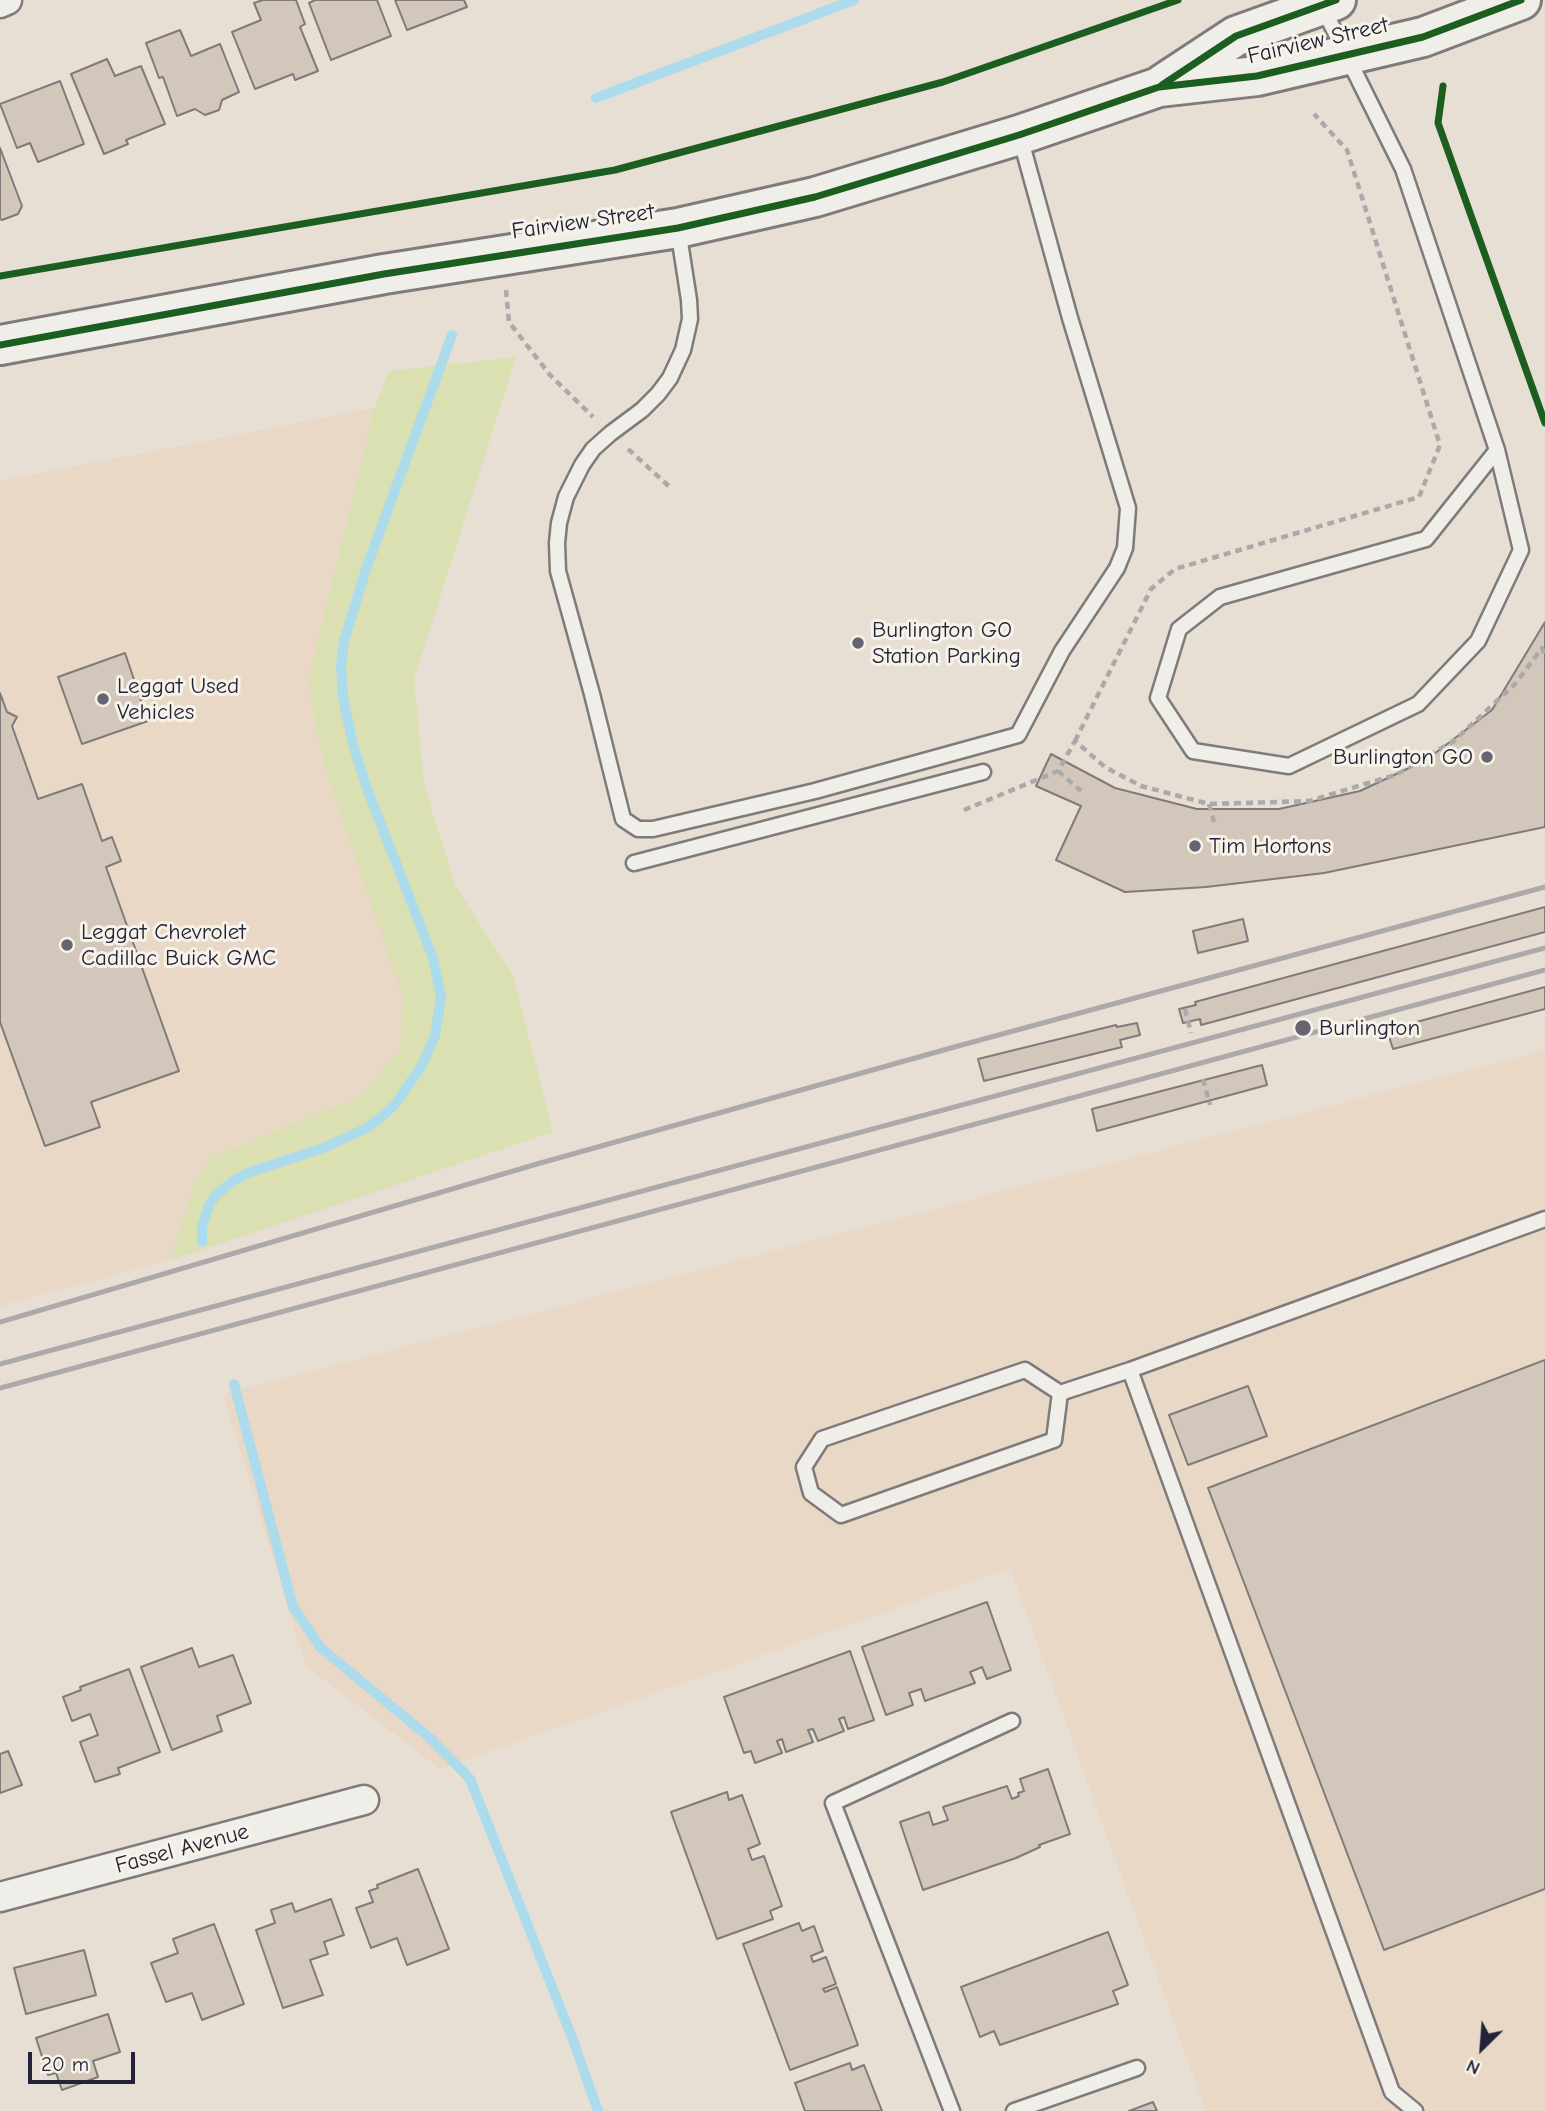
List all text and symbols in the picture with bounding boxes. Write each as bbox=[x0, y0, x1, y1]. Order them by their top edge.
street label: Fairview Street bbox=[1245, 11, 1391, 71]
street label: Fairview Street bbox=[510, 198, 656, 246]
place label: Burlington GO Station Parking bbox=[872, 616, 1021, 670]
marker: Burlington GO Station Parking bbox=[850, 635, 866, 651]
place label: Leggat Used Vehicles bbox=[117, 672, 239, 726]
marker: Leggat Used Vehicles bbox=[95, 691, 111, 707]
place label: Burlington GO bbox=[1333, 743, 1473, 771]
marker: Burlington GO bbox=[1479, 749, 1495, 765]
place label: Tim Hortons bbox=[1209, 832, 1331, 860]
marker: Tim Hortons bbox=[1187, 838, 1203, 854]
place label: Leggat Chevrolet Cadillac Buick GMC bbox=[81, 918, 276, 972]
marker: Leggat Chevrolet Cadillac Buick GMC bbox=[59, 937, 75, 953]
place label: Burlington bbox=[1319, 1014, 1420, 1042]
marker: Burlington bbox=[1293, 1018, 1313, 1038]
street label: Fassel Avenue bbox=[112, 1818, 252, 1880]
north arrow bbox=[1447, 2013, 1517, 2083]
scale bar bbox=[32, 2038, 138, 2082]
text: 20 m bbox=[41, 2052, 89, 2076]
text: N bbox=[1463, 2054, 1483, 2080]

